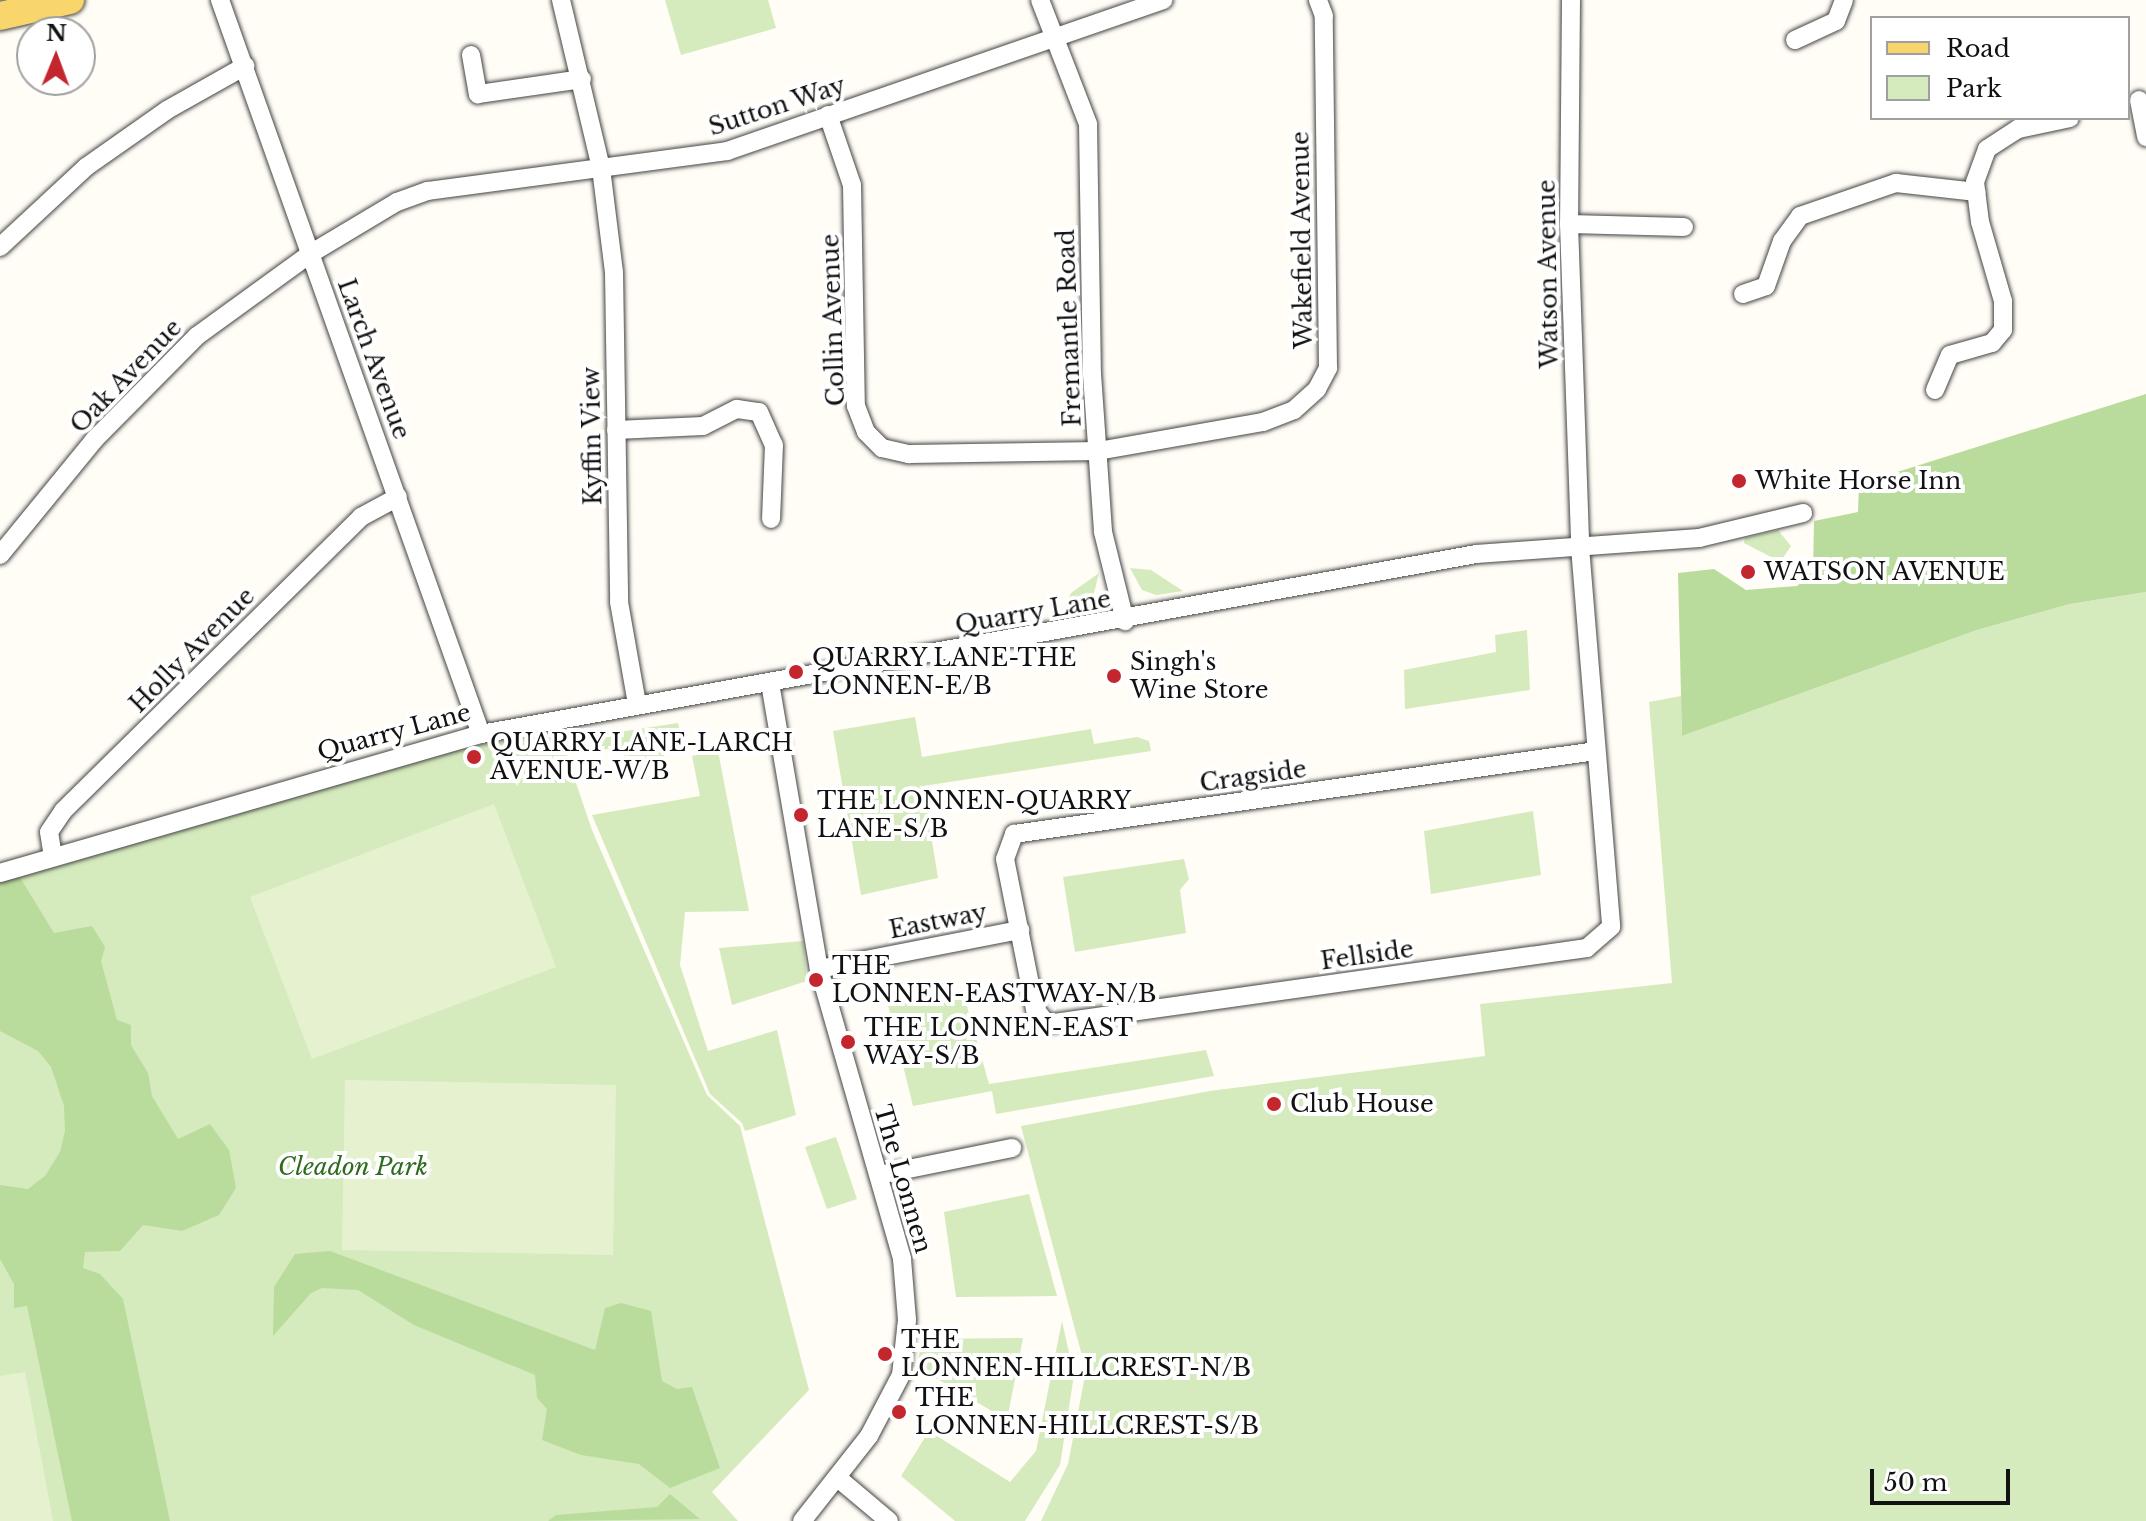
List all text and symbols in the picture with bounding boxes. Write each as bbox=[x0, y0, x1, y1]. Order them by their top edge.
north arrow bbox=[16, 16, 96, 96]
legend bbox=[1870, 16, 2130, 120]
text: N bbox=[46, 20, 67, 47]
text: Road bbox=[1946, 34, 2010, 63]
street label: Sutton Way bbox=[705, 70, 849, 142]
text: Park bbox=[1946, 74, 2002, 103]
street label: Wakefield Avenue bbox=[1286, 130, 1318, 350]
street label: Watson Avenue bbox=[1532, 179, 1564, 369]
street label: Fremantle Road bbox=[1051, 229, 1087, 427]
street label: Collin Avenue bbox=[816, 233, 850, 407]
street label: Larch Avenue bbox=[331, 274, 417, 444]
street label: Oak Avenue bbox=[64, 312, 188, 440]
street label: Kyffin View bbox=[576, 366, 608, 506]
place label: White Horse Inn bbox=[1755, 467, 1961, 495]
marker: White Horse Inn bbox=[1730, 472, 1748, 490]
place label: WATSON AVENUE bbox=[1764, 558, 2006, 586]
marker: WATSON AVENUE bbox=[1739, 563, 1757, 581]
street label: Holly Avenue bbox=[123, 581, 261, 719]
street label: Quarry Lane bbox=[953, 584, 1113, 640]
place label: QUARRY LANE-THE LONNEN-E/B bbox=[812, 644, 1077, 700]
place label: Singh's Wine Store bbox=[1130, 648, 1268, 704]
marker: QUARRY LANE-THE LONNEN-E/B bbox=[787, 663, 805, 681]
marker: Singh's Wine Store bbox=[1105, 667, 1123, 685]
street label: Quarry Lane bbox=[314, 698, 474, 766]
place label: QUARRY LANE-LARCH AVENUE-W/B bbox=[490, 729, 794, 785]
marker: QUARRY LANE-LARCH AVENUE-W/B bbox=[465, 748, 483, 766]
street label: Cragside bbox=[1198, 754, 1308, 798]
place label: THE LONNEN-QUARRY LANE-S/B bbox=[817, 787, 1131, 843]
marker: THE LONNEN-QUARRY LANE-S/B bbox=[792, 806, 810, 824]
street label: Eastway bbox=[887, 897, 989, 945]
street label: Fellside bbox=[1319, 934, 1415, 976]
place label: THE LONNEN-EASTWAY-N/B bbox=[832, 952, 1157, 1008]
marker: THE LONNEN-EASTWAY-N/B bbox=[807, 971, 825, 989]
place label: THE LONNEN-EAST WAY-S/B bbox=[864, 1014, 1133, 1070]
marker: THE LONNEN-EAST WAY-S/B bbox=[839, 1033, 857, 1051]
place label: Club House bbox=[1290, 1090, 1434, 1118]
marker: Club House bbox=[1265, 1095, 1283, 1113]
street label: The Lonnen bbox=[868, 1102, 938, 1256]
park label: Cleadon Park bbox=[278, 1153, 428, 1181]
place label: THE LONNEN-HILLCREST-N/B bbox=[901, 1326, 1251, 1382]
marker: THE LONNEN-HILLCREST-N/B bbox=[876, 1345, 894, 1363]
place label: THE LONNEN-HILLCREST-S/B bbox=[915, 1384, 1259, 1440]
marker: THE LONNEN-HILLCREST-S/B bbox=[890, 1403, 908, 1421]
scale bar bbox=[1874, 1453, 2014, 1503]
text: 50 m bbox=[1884, 1468, 1947, 1497]

